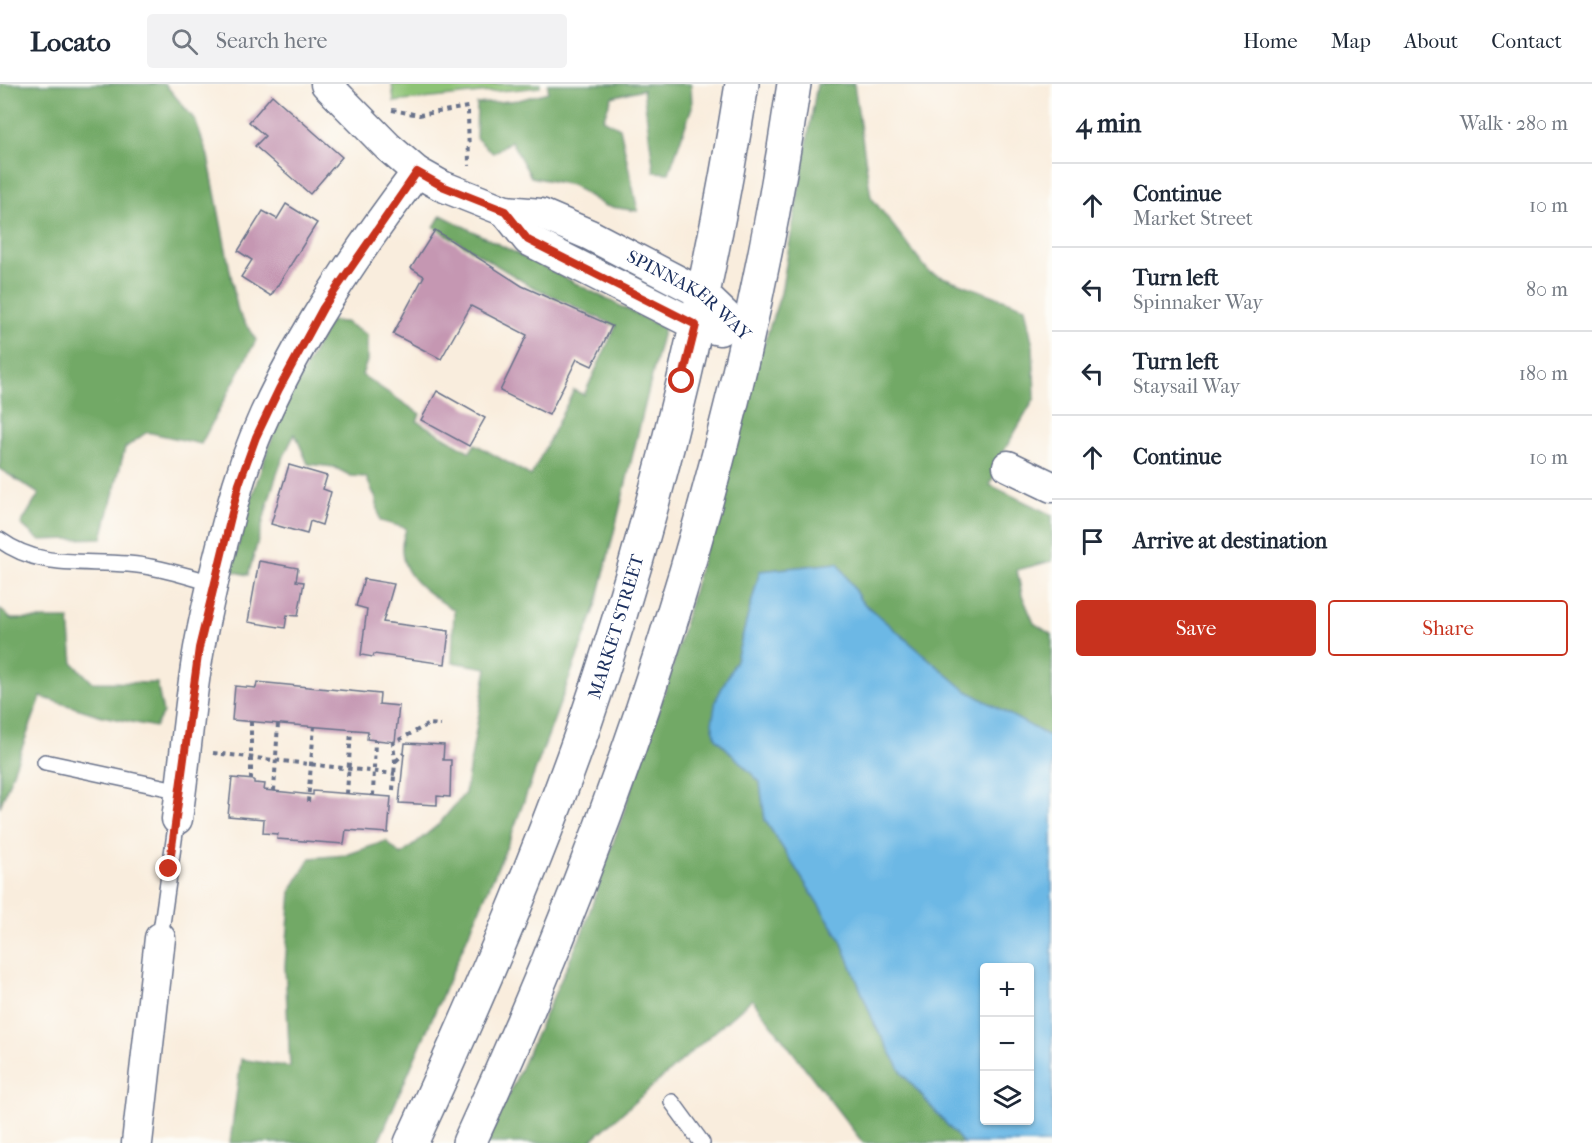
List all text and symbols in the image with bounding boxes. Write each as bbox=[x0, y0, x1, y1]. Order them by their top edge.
search box bbox=[147, 14, 567, 68]
text: Locato bbox=[30, 25, 111, 58]
icon: search bbox=[168, 25, 201, 58]
text: Search here bbox=[216, 28, 327, 54]
text: Home bbox=[1243, 29, 1298, 53]
text: Map bbox=[1331, 29, 1371, 53]
text: About bbox=[1404, 29, 1458, 53]
text: Contact bbox=[1491, 29, 1562, 53]
text: 4 min bbox=[1076, 108, 1141, 139]
text: Walk · 280 m bbox=[1460, 112, 1568, 135]
text: Continue bbox=[1133, 181, 1222, 207]
icon: ahead bbox=[1076, 189, 1109, 222]
text: 10 m bbox=[1529, 194, 1568, 217]
text: Market Street bbox=[1133, 207, 1253, 230]
street label: SPINNAKER WAY bbox=[623, 246, 756, 346]
text: Turn left bbox=[1133, 265, 1219, 291]
icon: left bbox=[1076, 273, 1109, 306]
text: 80 m bbox=[1526, 278, 1568, 301]
text: Spinnaker Way bbox=[1133, 291, 1263, 314]
text: Turn left bbox=[1133, 349, 1219, 375]
icon: left bbox=[1076, 357, 1109, 390]
text: 180 m bbox=[1519, 362, 1568, 385]
route start bbox=[668, 367, 694, 393]
text: Staysail Way bbox=[1133, 375, 1240, 398]
icon: ahead bbox=[1076, 441, 1109, 474]
text: Continue bbox=[1133, 444, 1222, 470]
text: 10 m bbox=[1529, 446, 1568, 469]
icon: arrive bbox=[1076, 525, 1109, 558]
text: Arrive at destination bbox=[1133, 528, 1327, 554]
street label: MARKET STREET bbox=[584, 551, 649, 702]
button: Save bbox=[1076, 600, 1316, 656]
button: Share bbox=[1328, 600, 1568, 656]
route end bbox=[155, 855, 181, 881]
map controls bbox=[980, 963, 1034, 1125]
button: + bbox=[980, 963, 1034, 1017]
button: − bbox=[980, 1017, 1034, 1071]
button: layers bbox=[980, 1071, 1034, 1125]

